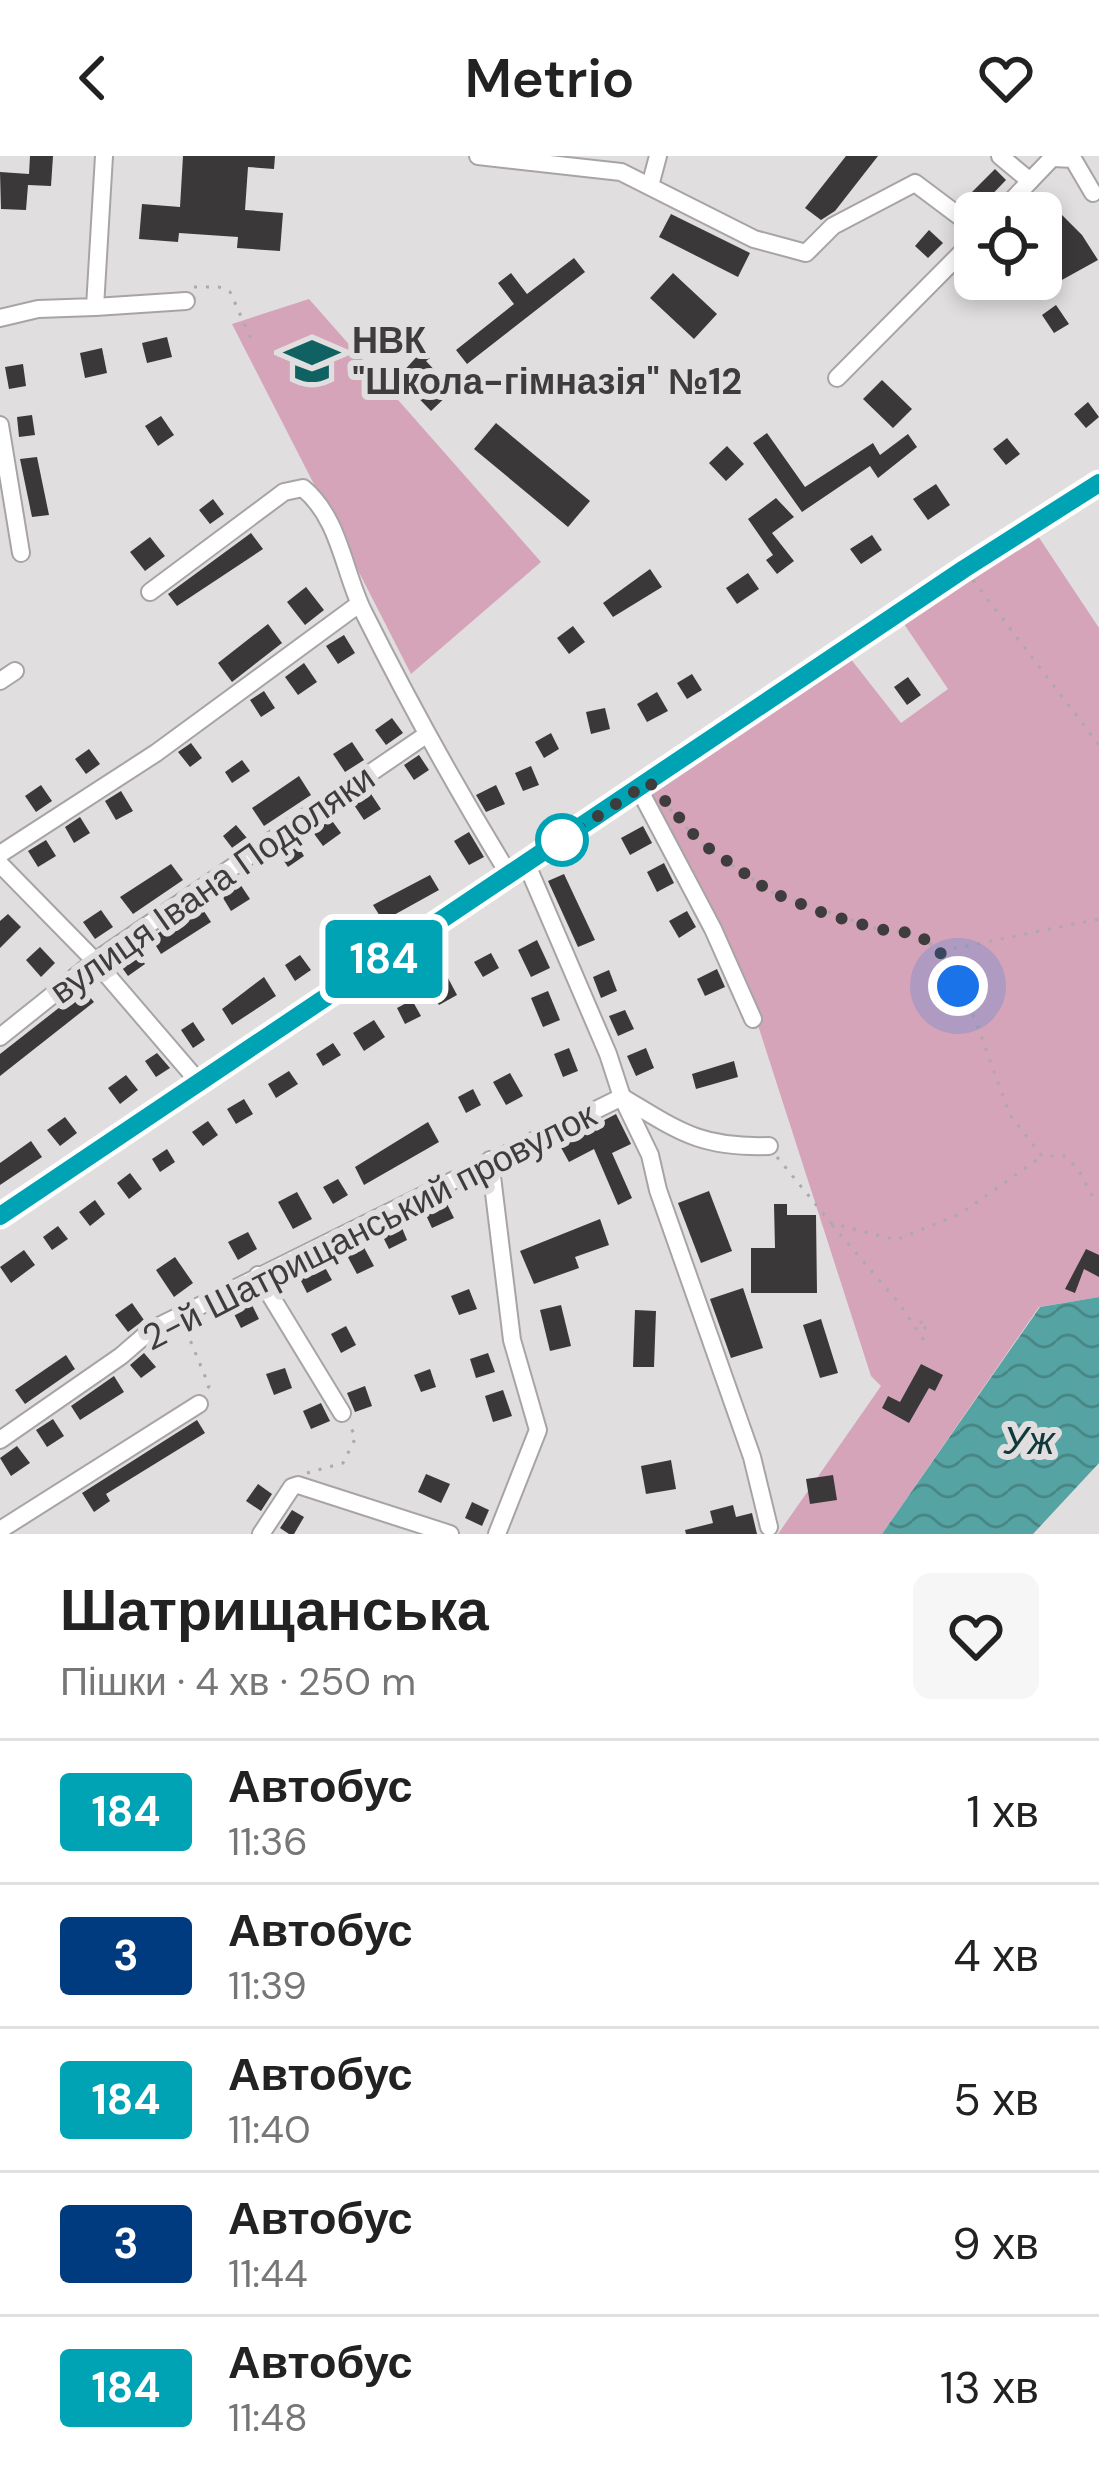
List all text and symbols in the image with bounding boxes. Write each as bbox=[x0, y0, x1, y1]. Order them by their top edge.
text: Metrio bbox=[465, 43, 634, 114]
icon: back bbox=[60, 45, 126, 111]
icon: heart bbox=[973, 45, 1039, 111]
map controls bbox=[954, 192, 1062, 300]
button: locate bbox=[954, 192, 1062, 300]
place label: НВК "Школа-гімназія" №12 bbox=[352, 317, 742, 405]
school or university icon: НВК "Школа-гімназія" №12 bbox=[283, 332, 341, 390]
street label: вулиця Івана Подоляки bbox=[40, 754, 384, 1014]
unlabelled marker bbox=[537, 815, 587, 865]
line badge: 184 bbox=[315, 920, 453, 998]
text: 184 bbox=[349, 931, 419, 986]
your location bbox=[928, 956, 988, 1016]
street label: 2-й Шатрищанський провулок bbox=[134, 1091, 604, 1361]
water label: Уж bbox=[1002, 1415, 1057, 1466]
text: Шатрищанська bbox=[60, 1573, 489, 1648]
button: heart bbox=[913, 1573, 1039, 1699]
text: Пішки · 4 хв · 250 m bbox=[60, 1656, 416, 1707]
text: Автобус bbox=[228, 1757, 413, 1816]
text: 1 хв bbox=[967, 1782, 1039, 1841]
text: 184 bbox=[91, 1784, 161, 1839]
text: 11:36 bbox=[228, 1816, 308, 1867]
text: Автобус bbox=[228, 1901, 413, 1960]
text: 4 хв bbox=[953, 1926, 1039, 1985]
text: 3 bbox=[113, 1928, 139, 1983]
text: 11:39 bbox=[228, 1960, 307, 2011]
text: Автобус bbox=[228, 2045, 413, 2104]
text: 5 хв bbox=[953, 2070, 1039, 2129]
text: 184 bbox=[91, 2072, 161, 2127]
text: 11:40 bbox=[228, 2104, 311, 2155]
text: Автобус bbox=[228, 2189, 413, 2248]
text: 9 хв bbox=[952, 2214, 1039, 2273]
text: 3 bbox=[113, 2216, 139, 2271]
text: 11:44 bbox=[228, 2248, 308, 2299]
text: Автобус bbox=[228, 2333, 413, 2392]
text: 13 хв bbox=[940, 2358, 1039, 2417]
text: 184 bbox=[91, 2360, 161, 2415]
text: 11:48 bbox=[228, 2392, 308, 2443]

